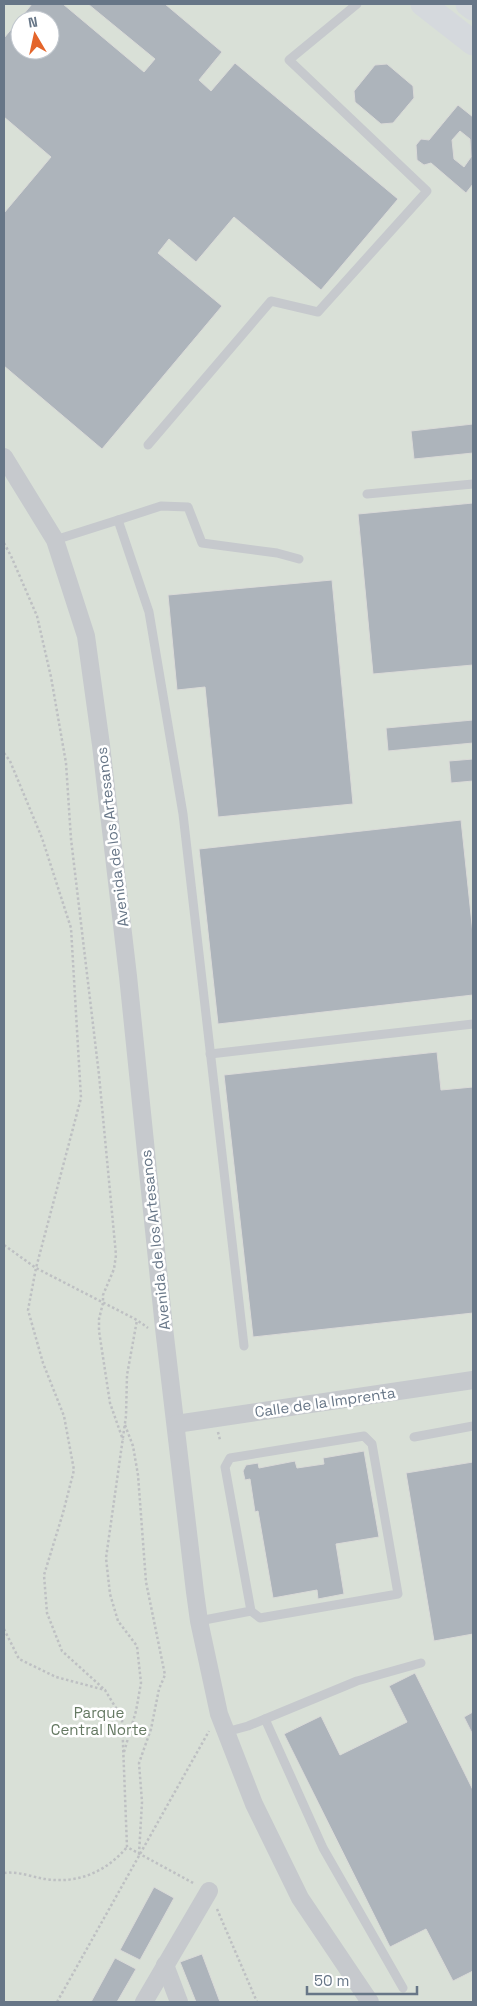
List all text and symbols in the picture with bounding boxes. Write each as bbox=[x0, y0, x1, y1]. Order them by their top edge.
north arrow bbox=[10, 10, 60, 60]
text: N bbox=[27, 13, 39, 32]
street label: Avenida de los Artesanos bbox=[92, 746, 132, 928]
street label: Avenida de los Artesanos bbox=[136, 1149, 174, 1331]
street label: Calle de la Imprenta bbox=[253, 1383, 397, 1421]
park label: Parque Central Norte bbox=[51, 1703, 147, 1739]
scale bar bbox=[307, 1964, 417, 1996]
text: 50 m bbox=[314, 1971, 349, 1990]

